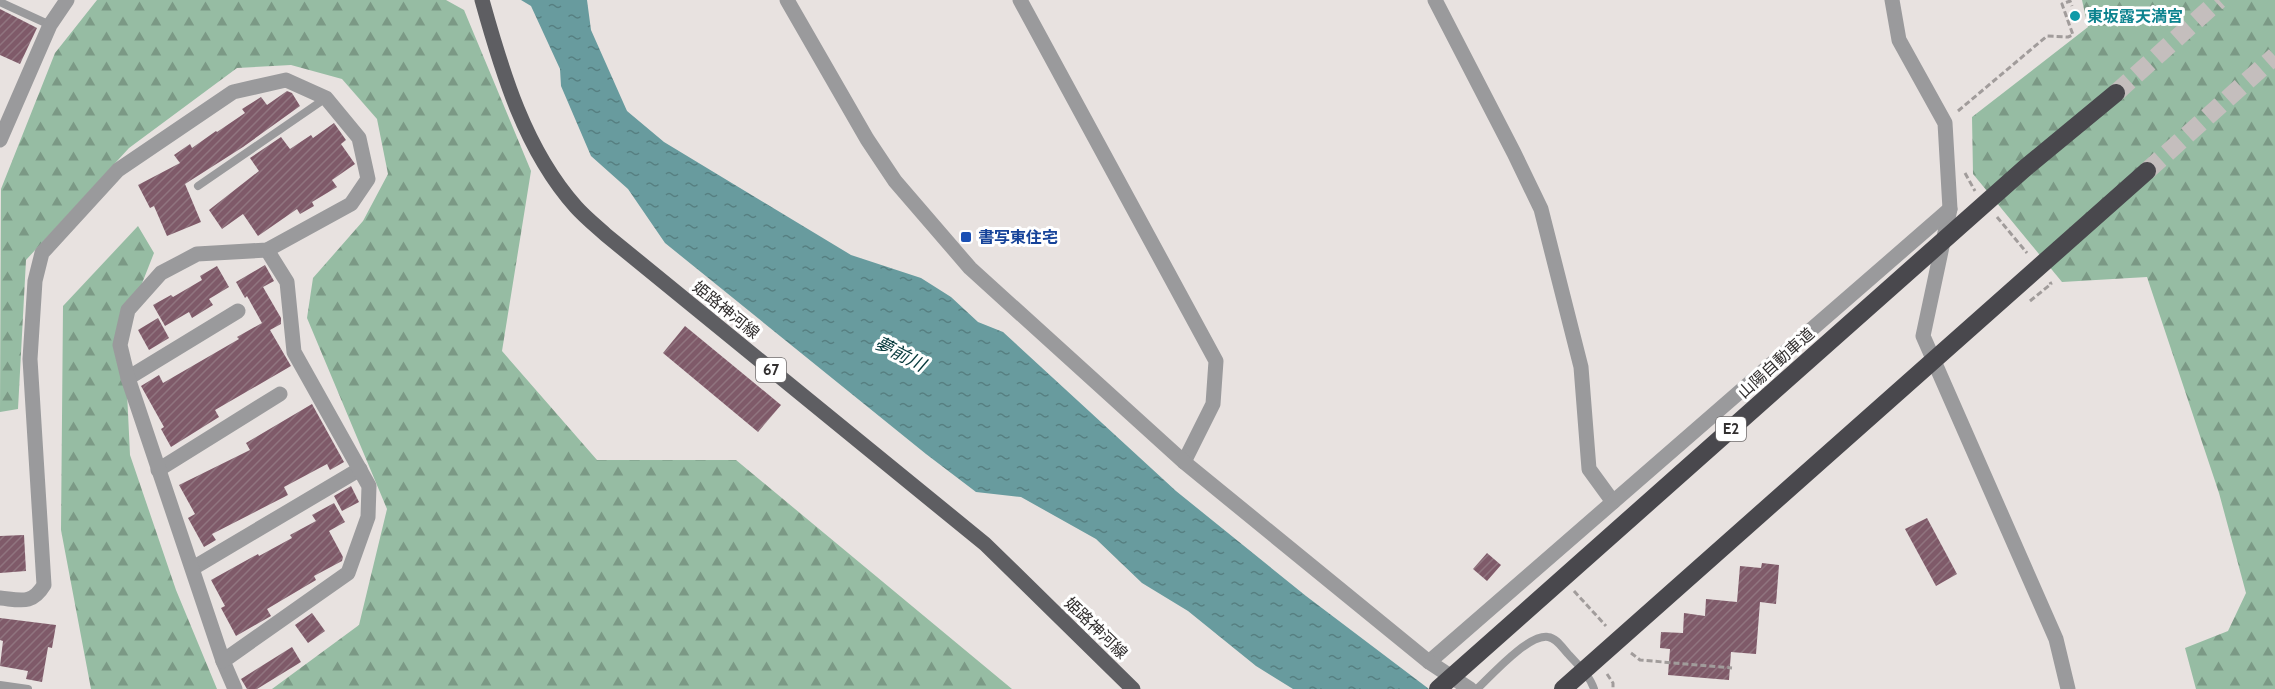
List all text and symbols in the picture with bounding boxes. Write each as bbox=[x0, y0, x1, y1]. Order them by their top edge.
place label: 東坂露天満宮 bbox=[2087, 7, 2183, 26]
marker: 東坂露天満宮 bbox=[2068, 9, 2082, 23]
place label: 書写東住宅 bbox=[978, 228, 1058, 247]
marker: 書写東住宅 bbox=[959, 230, 973, 244]
street label: 姫路神河線 bbox=[689, 277, 763, 343]
street label: 山陽自動車道 bbox=[1734, 324, 1818, 402]
water label: 夢前川 bbox=[871, 332, 931, 377]
road number: 67 bbox=[756, 358, 786, 382]
road number: E2 bbox=[1716, 417, 1746, 441]
street label: 姫路神河線 bbox=[1061, 593, 1131, 663]

